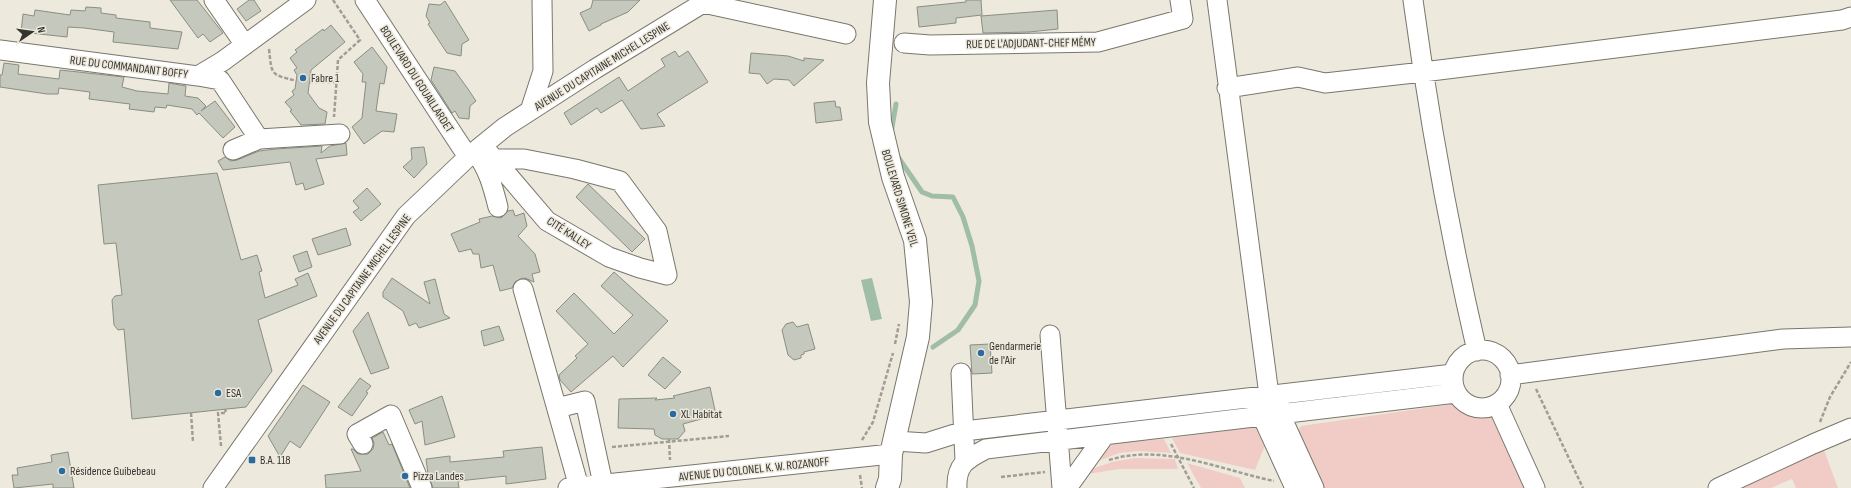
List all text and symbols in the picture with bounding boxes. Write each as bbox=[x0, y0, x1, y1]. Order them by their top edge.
north arrow bbox=[12, 12, 52, 52]
street label: AVENUE DU CAPITAINE MICHEL LESPINE bbox=[531, 18, 673, 115]
street label: BOULEVARD DU GOUAILLARDET bbox=[376, 23, 457, 136]
text: N bbox=[34, 26, 48, 34]
street label: RUE DE L'ADJUDANT-CHEF MÉMY bbox=[966, 35, 1096, 52]
street label: RUE DU COMMANDANT BOFFY bbox=[69, 53, 189, 82]
place label: Fabre 1 bbox=[311, 71, 340, 86]
marker: Fabre 1 bbox=[298, 73, 308, 83]
street label: BOULEVARD SIMONE VEIL bbox=[878, 148, 922, 249]
street label: AVENUE DU CAPITAINE MICHEL LESPINE bbox=[310, 211, 415, 348]
street label: CITÉ KALLEY bbox=[544, 214, 594, 253]
place label: Gendarmerie de l'Air bbox=[989, 339, 1041, 368]
marker: Gendarmerie de l'Air bbox=[976, 348, 986, 358]
place label: ESA bbox=[226, 386, 242, 401]
marker: ESA bbox=[213, 388, 223, 398]
place label: XL Habitat bbox=[680, 407, 723, 422]
marker: XL Habitat bbox=[668, 409, 678, 419]
place label: B.A. 118 bbox=[260, 453, 291, 468]
street label: AVENUE DU COLONEL K. W. ROZANOFF bbox=[677, 454, 830, 485]
marker: B.A. 118 bbox=[247, 455, 257, 465]
place label: Résidence Guibebeau bbox=[70, 464, 156, 479]
marker: Résidence Guibebeau bbox=[57, 466, 67, 476]
place label: Pizza Landes bbox=[413, 469, 464, 484]
marker: Pizza Landes bbox=[400, 471, 410, 481]

